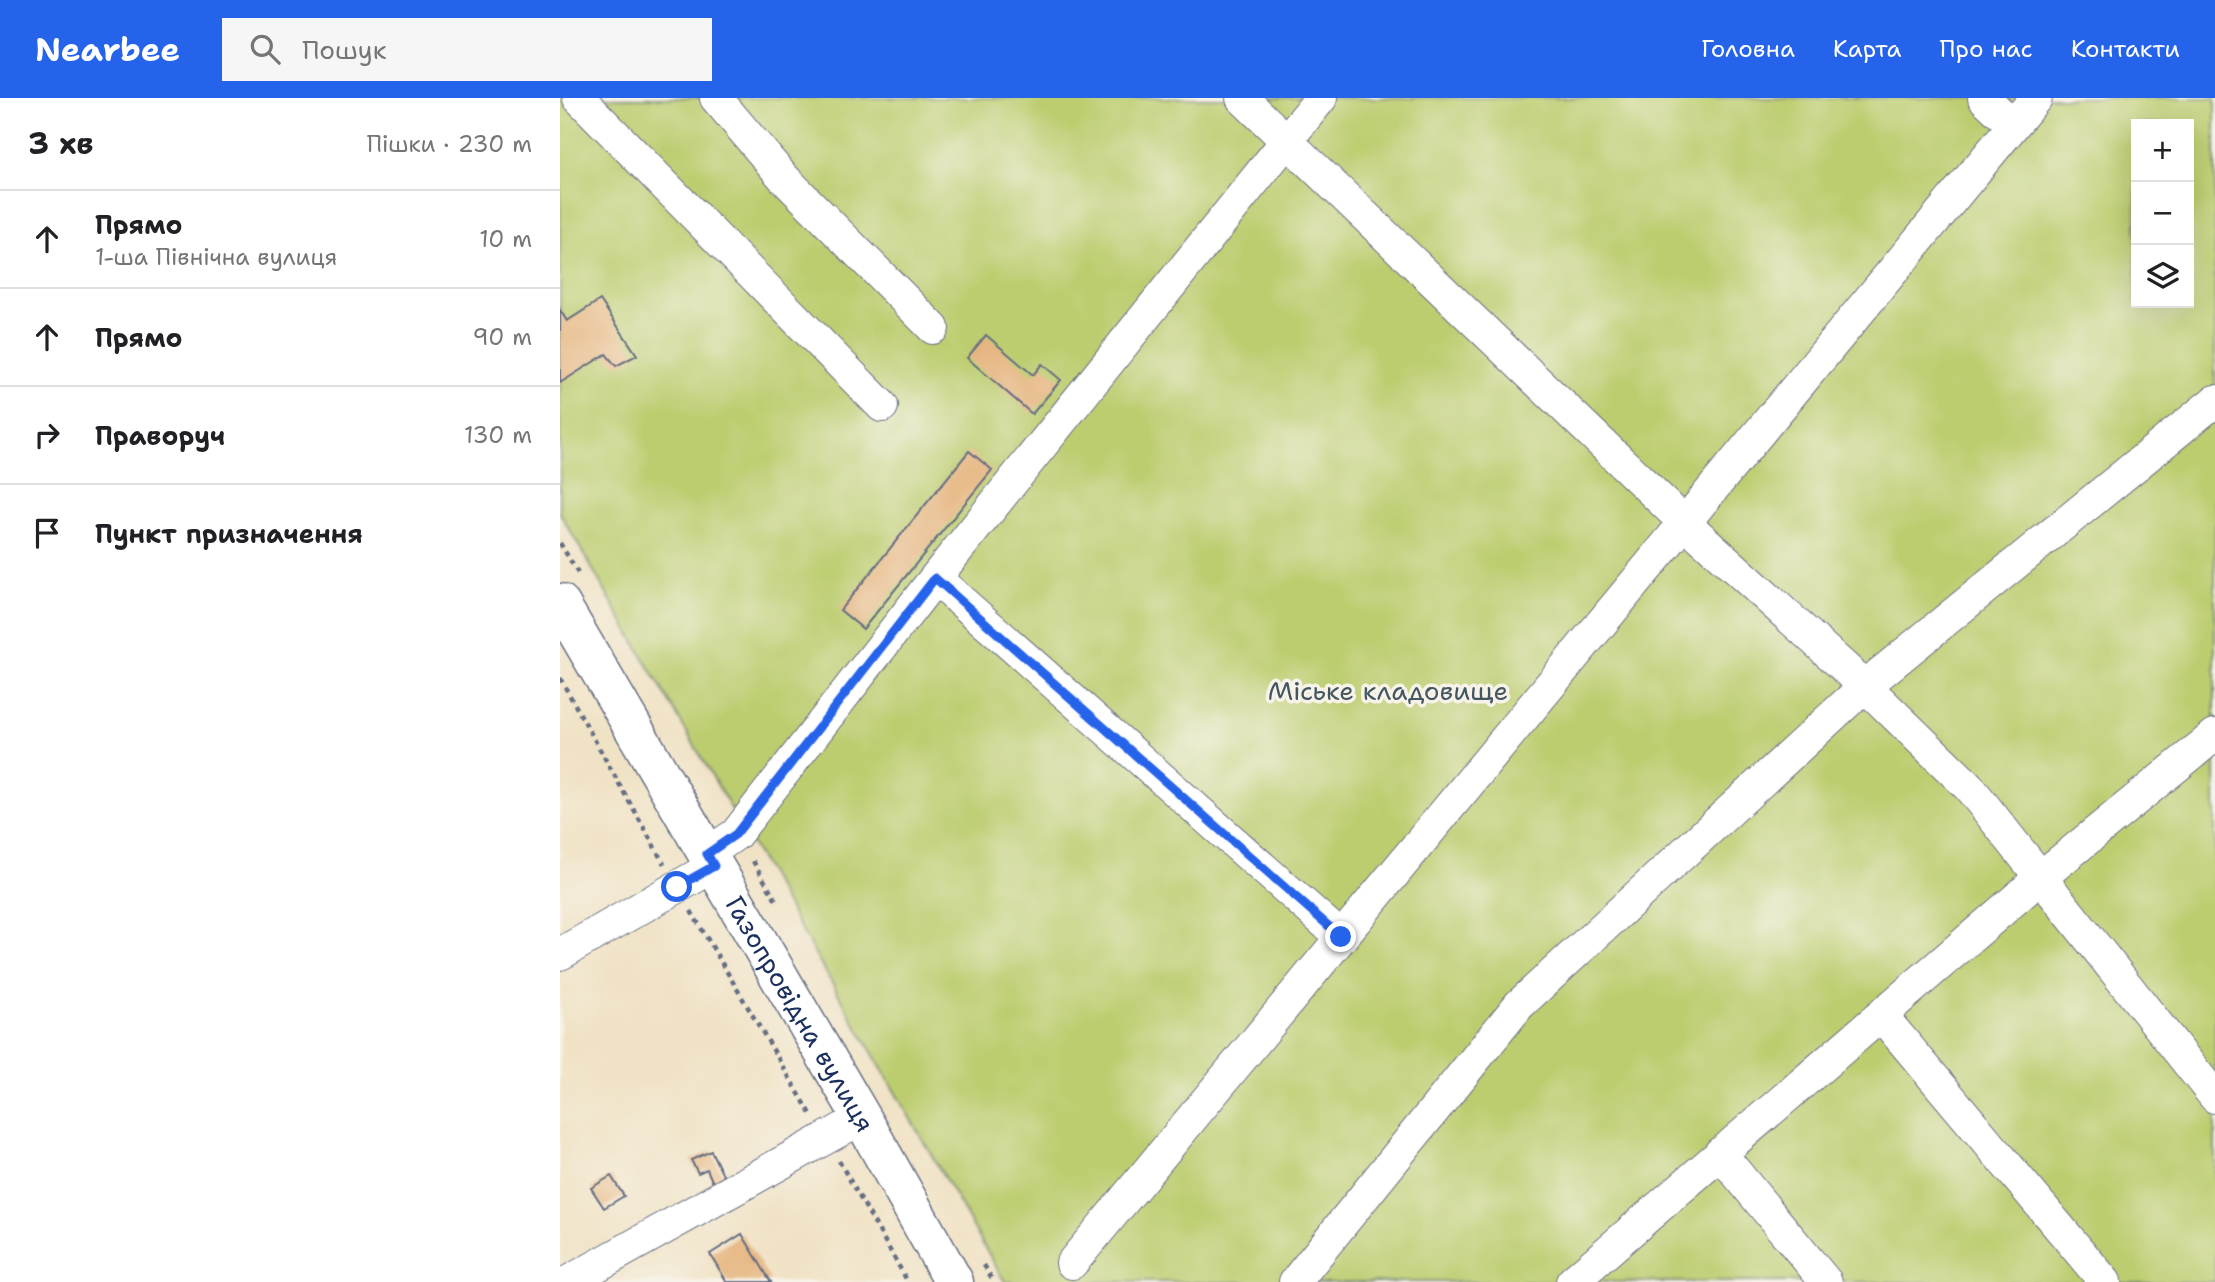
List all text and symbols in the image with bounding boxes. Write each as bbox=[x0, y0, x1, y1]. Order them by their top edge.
search box bbox=[222, 18, 712, 81]
text: Nearbee bbox=[35, 27, 180, 72]
icon: search bbox=[246, 30, 284, 68]
text: Пошук bbox=[302, 32, 387, 67]
text: Головна bbox=[1701, 33, 1795, 65]
text: Карта bbox=[1833, 33, 1902, 65]
text: Про нас bbox=[1940, 33, 2033, 65]
text: Контакти bbox=[2071, 33, 2180, 65]
map controls bbox=[2131, 119, 2194, 308]
button: + bbox=[2131, 119, 2194, 182]
text: 3 хв bbox=[28, 123, 93, 164]
text: Пішки · 230 m bbox=[367, 129, 532, 159]
button: − bbox=[2131, 182, 2194, 245]
text: Прямо bbox=[95, 207, 183, 242]
icon: ahead bbox=[28, 220, 66, 258]
text: 10 m bbox=[479, 224, 532, 254]
text: 1-ша Північна вулиця bbox=[95, 242, 337, 272]
button: layers bbox=[2131, 245, 2194, 308]
icon: ahead bbox=[28, 318, 66, 356]
text: Прямо bbox=[95, 320, 183, 355]
text: 90 m bbox=[472, 322, 532, 352]
icon: right bbox=[28, 416, 66, 454]
text: Праворуч bbox=[95, 418, 225, 453]
text: 130 m bbox=[464, 420, 532, 450]
icon: arrive bbox=[28, 514, 66, 552]
text: Пункт призначення bbox=[95, 516, 363, 551]
park label: Міське кладовище bbox=[1268, 673, 1508, 708]
route start bbox=[661, 871, 692, 902]
street label: Газопровідна вулиця bbox=[718, 889, 884, 1138]
route end bbox=[1325, 921, 1356, 952]

